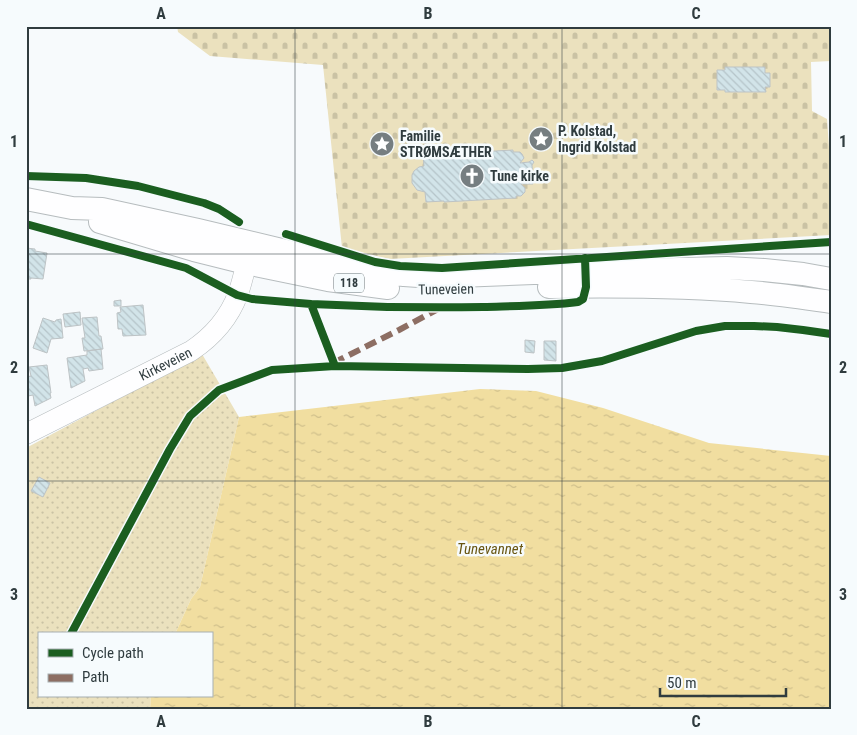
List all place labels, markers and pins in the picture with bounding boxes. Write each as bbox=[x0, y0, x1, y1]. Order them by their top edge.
place label: P. Kolstad, Ingrid Kolstad bbox=[558, 123, 636, 155]
place icon: P. Kolstad, Ingrid Kolstad bbox=[528, 126, 554, 152]
place label: Familie STRØMSÆTHER bbox=[400, 128, 492, 160]
place icon: Familie STRØMSÆTHER bbox=[369, 131, 395, 157]
church icon: Tune kirke bbox=[459, 163, 485, 189]
place label: Tune kirke bbox=[490, 168, 549, 184]

